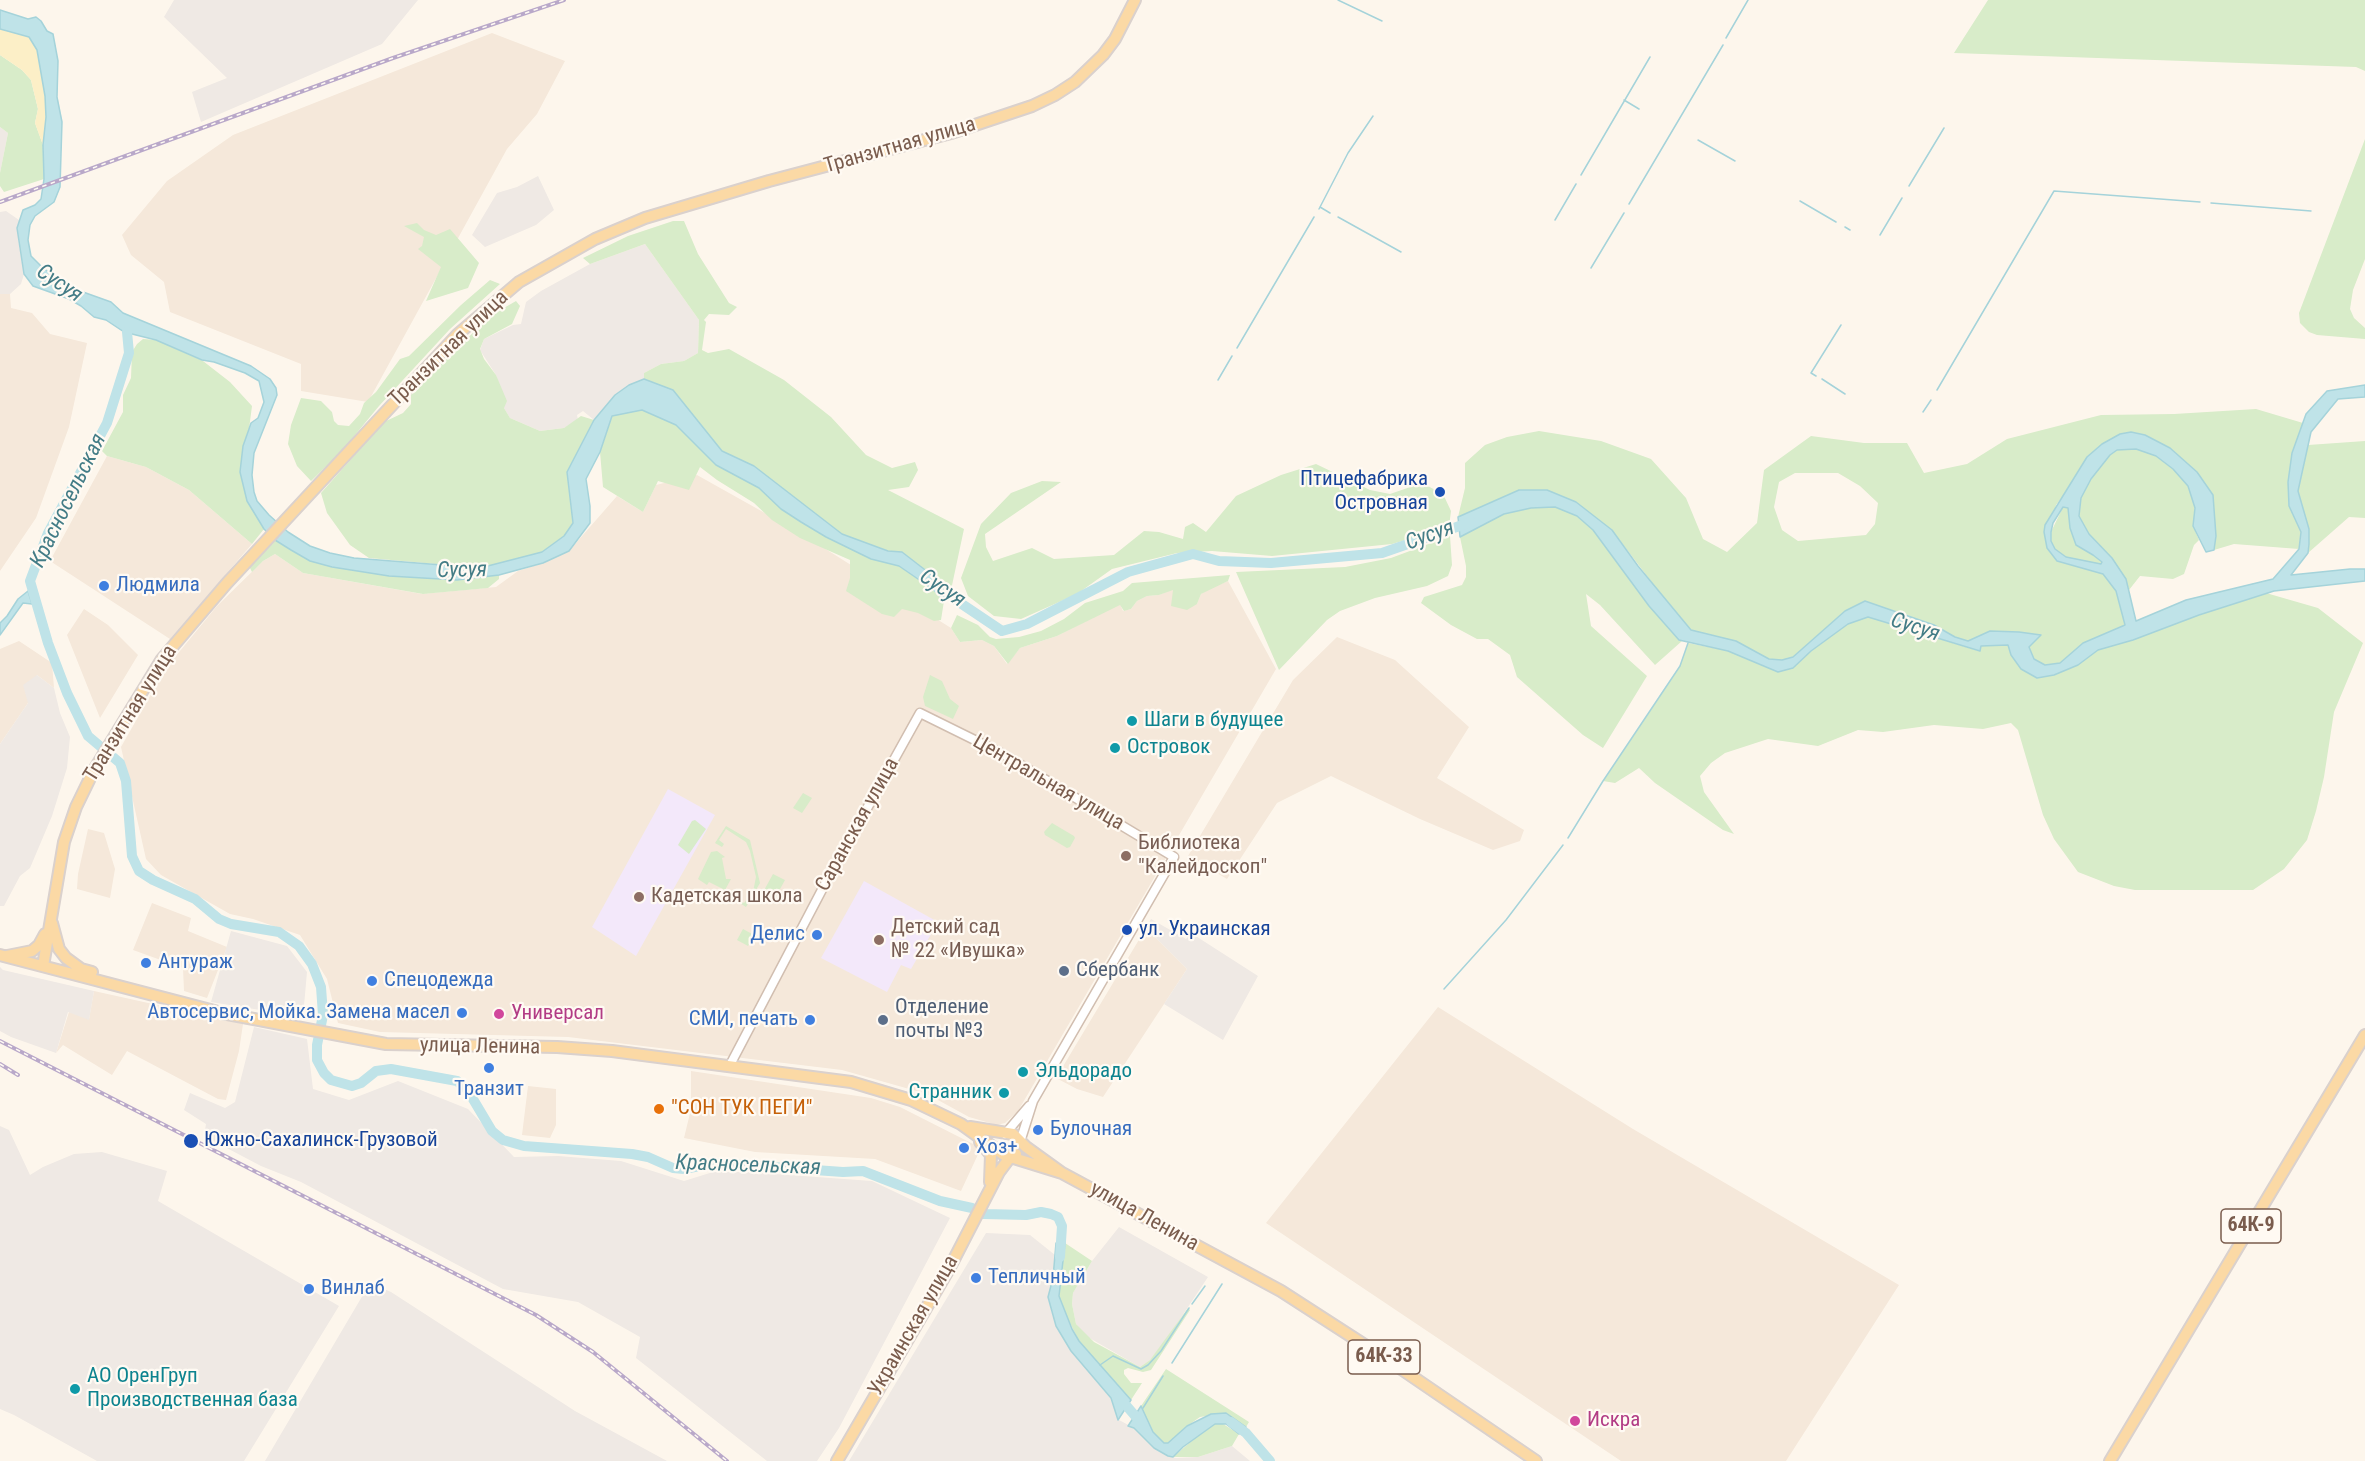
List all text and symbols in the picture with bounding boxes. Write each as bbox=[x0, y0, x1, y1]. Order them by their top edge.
street label: Транзитная улица bbox=[821, 112, 979, 180]
water label: Сусуя bbox=[31, 259, 87, 309]
street label: Транзитная улица bbox=[384, 286, 514, 412]
water label: Красносельская bbox=[25, 430, 113, 572]
place label: Птицефабрика Островная bbox=[1300, 467, 1428, 517]
marker: Птицефабрика Островная bbox=[1433, 485, 1447, 499]
water label: Сусуя bbox=[1402, 515, 1458, 557]
water label: Сусуя bbox=[437, 557, 487, 585]
water label: Сусуя bbox=[914, 564, 970, 614]
place label: Людмила bbox=[116, 573, 200, 599]
marker: Людмила bbox=[97, 579, 111, 593]
water label: Сусуя bbox=[1887, 608, 1943, 648]
street label: Транзитная улица bbox=[79, 641, 183, 787]
place label: Шаги в будущее bbox=[1144, 708, 1283, 734]
marker: Шаги в будущее bbox=[1125, 714, 1139, 728]
street label: Центральная улица bbox=[968, 729, 1128, 837]
place label: Островок bbox=[1127, 735, 1210, 761]
marker: Островок bbox=[1108, 741, 1122, 755]
street label: Саранская улица bbox=[811, 754, 905, 896]
place label: Библиотека "Калейдоскоп" bbox=[1138, 831, 1267, 881]
marker: Библиотека "Калейдоскоп" bbox=[1119, 849, 1133, 863]
place label: Кадетская школа bbox=[651, 884, 803, 910]
marker: Кадетская школа bbox=[632, 890, 646, 904]
place label: Детский сад № 22 «Ивушка» bbox=[891, 915, 1025, 965]
place label: ул. Украинская bbox=[1139, 917, 1271, 943]
place label: Делис bbox=[750, 922, 805, 948]
marker: ул. Украинская bbox=[1120, 923, 1134, 937]
marker: Делис bbox=[810, 928, 824, 942]
marker: Детский сад № 22 «Ивушка» bbox=[872, 933, 886, 947]
place label: Антураж bbox=[158, 950, 233, 976]
marker: Антураж bbox=[139, 956, 153, 970]
place label: Сбербанк bbox=[1076, 958, 1159, 984]
marker: Сбербанк bbox=[1057, 964, 1071, 978]
place label: Спецодежда bbox=[384, 968, 494, 994]
marker: Спецодежда bbox=[365, 974, 379, 988]
place label: Отделение почты №3 bbox=[895, 995, 989, 1045]
place label: Автосервис, Мойка. Замена масел bbox=[147, 1000, 450, 1026]
place label: Универсал bbox=[511, 1001, 604, 1027]
marker: Автосервис, Мойка. Замена масел bbox=[455, 1006, 469, 1020]
marker: Универсал bbox=[492, 1007, 506, 1021]
place label: СМИ, печать bbox=[689, 1007, 798, 1033]
marker: СМИ, печать bbox=[803, 1013, 817, 1027]
marker: Отделение почты №3 bbox=[876, 1013, 890, 1027]
street label: улица Ленина bbox=[420, 1033, 540, 1061]
place label: Эльдорадо bbox=[1035, 1059, 1132, 1085]
marker: Транзит bbox=[482, 1061, 496, 1075]
marker: Эльдорадо bbox=[1016, 1065, 1030, 1079]
place label: Транзит bbox=[454, 1077, 524, 1103]
place label: Странник bbox=[909, 1080, 992, 1106]
marker: Странник bbox=[997, 1086, 1011, 1100]
place label: "СОН ТУК ПЕГИ" bbox=[671, 1096, 813, 1122]
marker: "СОН ТУК ПЕГИ" bbox=[652, 1102, 666, 1116]
place label: Булочная bbox=[1050, 1117, 1132, 1143]
marker: Булочная bbox=[1031, 1123, 1045, 1137]
place label: Южно-Сахалинск-Грузовой bbox=[204, 1128, 438, 1154]
marker: Южно-Сахалинск-Грузовой bbox=[182, 1132, 200, 1150]
place label: Хоз+ bbox=[976, 1135, 1018, 1161]
marker: Хоз+ bbox=[957, 1141, 971, 1155]
water label: Красносельская bbox=[675, 1150, 821, 1182]
street label: улица Ленина bbox=[1085, 1177, 1203, 1257]
road number: 64К-9 bbox=[2221, 1209, 2281, 1243]
street label: Украинская улица bbox=[864, 1251, 964, 1401]
place label: Тепличный bbox=[988, 1265, 1086, 1291]
marker: Тепличный bbox=[969, 1271, 983, 1285]
place label: Винлаб bbox=[321, 1276, 385, 1302]
marker: Винлаб bbox=[302, 1282, 316, 1296]
road number: 64К-33 bbox=[1348, 1340, 1420, 1374]
place label: АО ОренГруп Производственная база bbox=[87, 1364, 298, 1414]
marker: АО ОренГруп Производственная база bbox=[68, 1382, 82, 1396]
place label: Искра bbox=[1587, 1408, 1640, 1434]
marker: Искра bbox=[1568, 1414, 1582, 1428]

